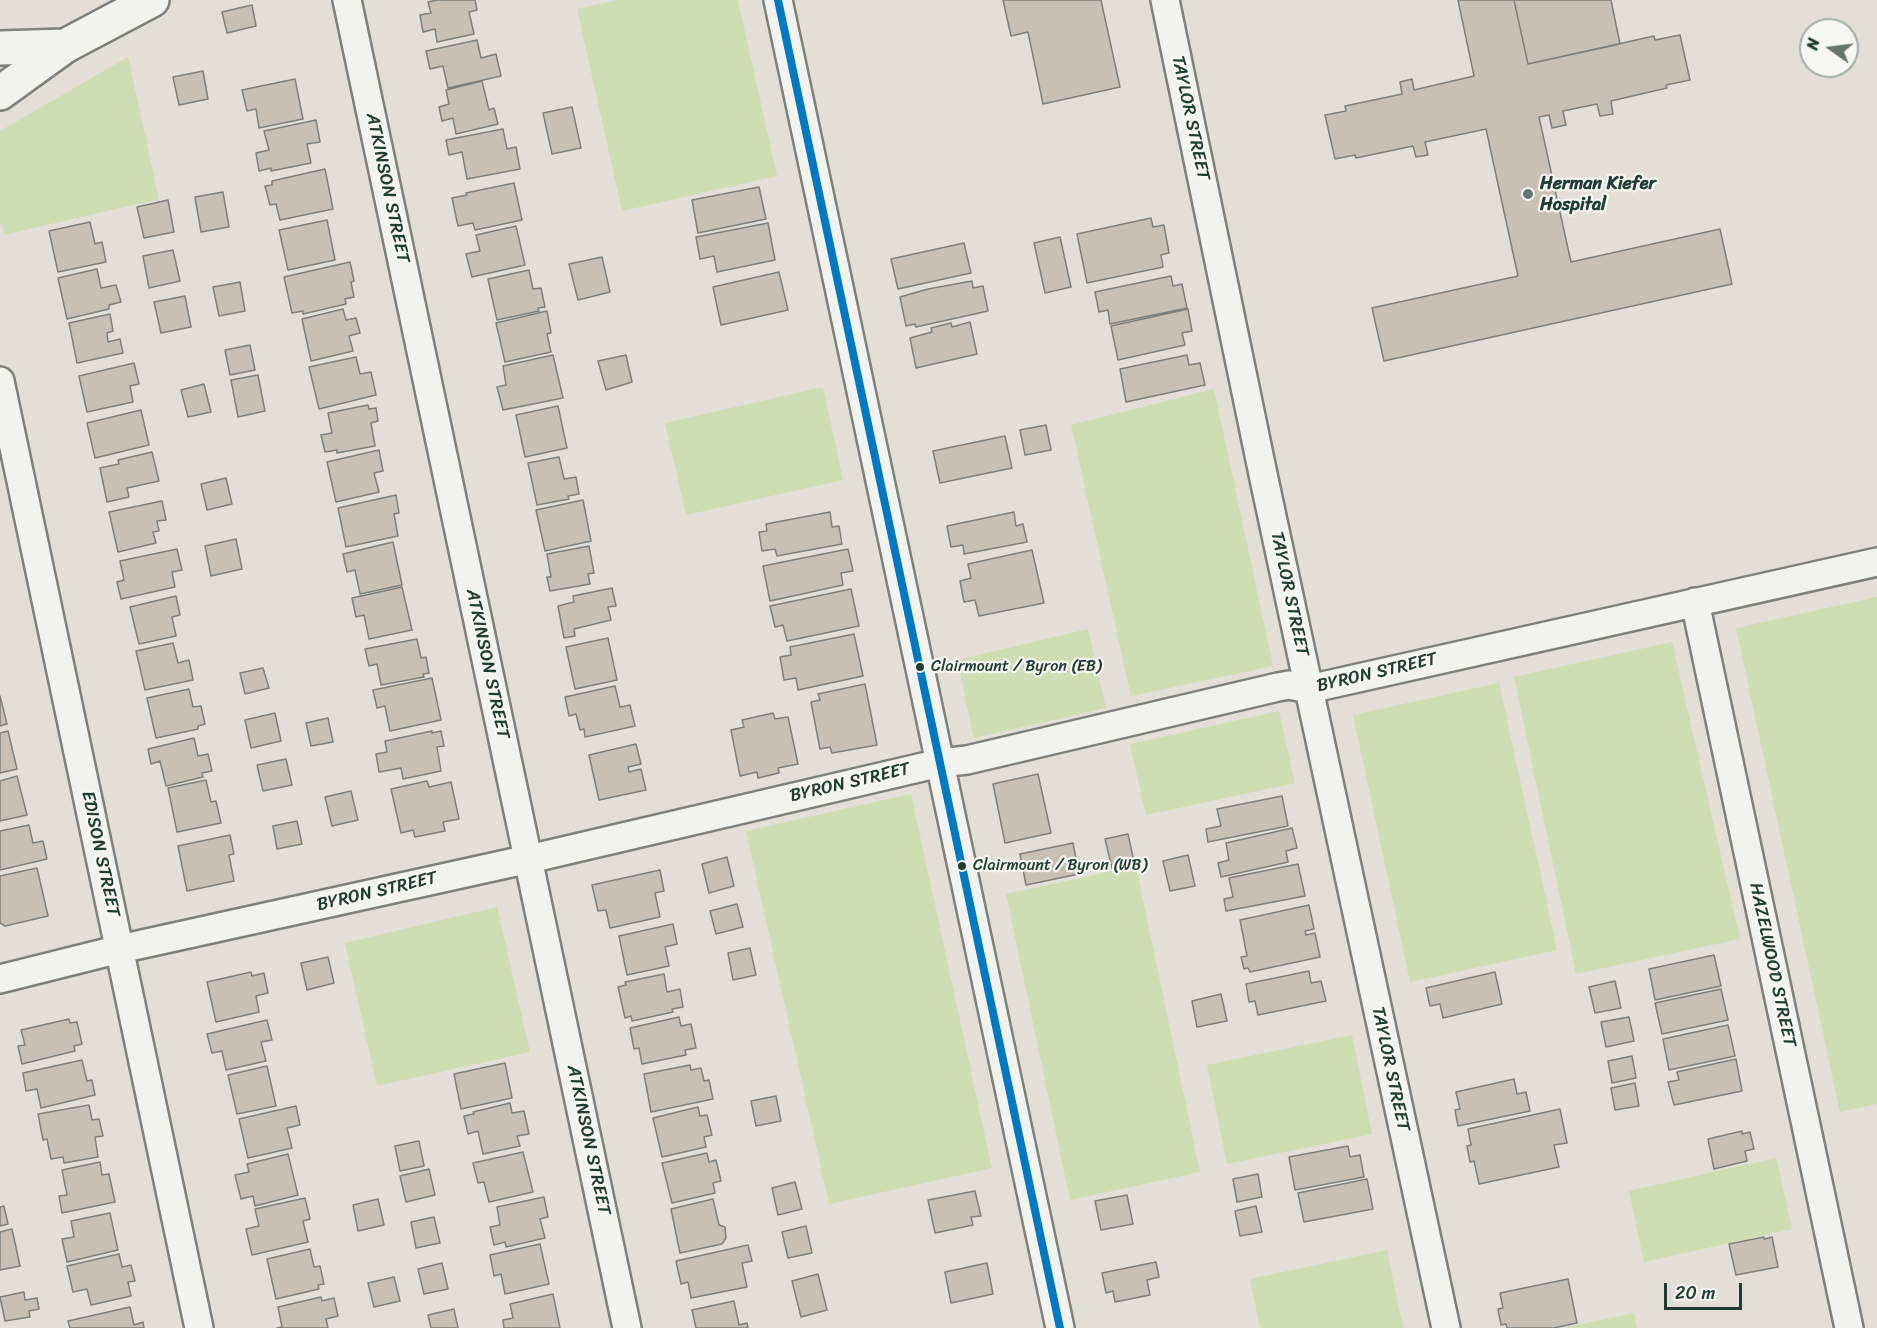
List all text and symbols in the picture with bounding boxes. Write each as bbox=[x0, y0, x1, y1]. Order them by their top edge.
north arrow bbox=[1799, 18, 1859, 78]
text: N bbox=[1798, 35, 1828, 53]
street label: TAYLOR STREET bbox=[1166, 54, 1214, 182]
street label: ATKINSON STREET bbox=[361, 111, 413, 265]
place label: Herman Kiefer Hospital bbox=[1540, 173, 1656, 216]
marker: Herman Kiefer Hospital bbox=[1521, 187, 1535, 201]
street label: TAYLOR STREET bbox=[1265, 530, 1313, 658]
street label: ATKINSON STREET bbox=[461, 587, 513, 741]
street label: BYRON STREET bbox=[1315, 649, 1439, 697]
place label: Clairmount / Byron (EB) bbox=[931, 657, 1101, 677]
marker: Clairmount / Byron (EB) bbox=[914, 661, 926, 673]
street label: BYRON STREET bbox=[788, 759, 912, 807]
street label: EDISON STREET bbox=[76, 789, 124, 919]
place label: Clairmount / Byron (WB) bbox=[973, 856, 1147, 876]
marker: Clairmount / Byron (WB) bbox=[956, 860, 968, 872]
street label: BYRON STREET bbox=[315, 868, 439, 916]
street label: HAZELWOOD STREET bbox=[1744, 881, 1800, 1049]
street label: TAYLOR STREET bbox=[1366, 1005, 1414, 1133]
street label: ATKINSON STREET bbox=[562, 1063, 614, 1217]
scale bar bbox=[1667, 1271, 1745, 1309]
text: 20 m bbox=[1675, 1277, 1715, 1309]

